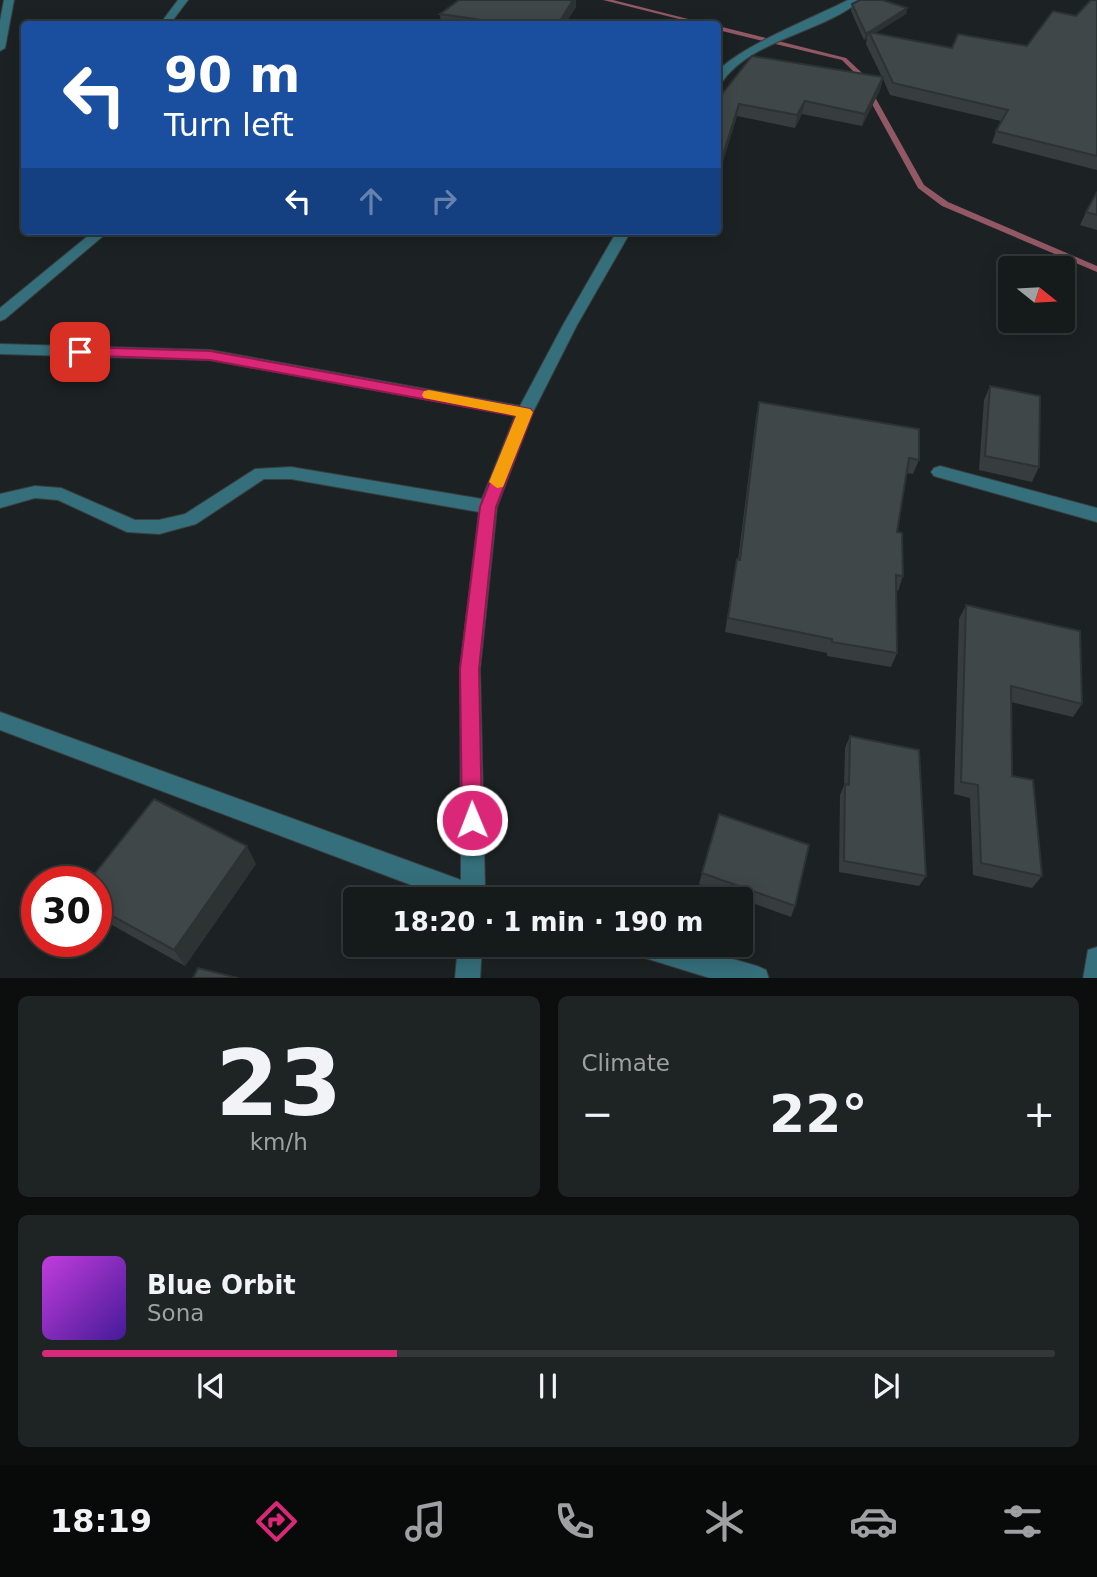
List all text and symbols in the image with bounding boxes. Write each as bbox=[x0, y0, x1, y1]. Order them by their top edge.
text: 90 m bbox=[164, 47, 300, 104]
icon: left bbox=[49, 49, 140, 140]
text: Turn left bbox=[164, 106, 294, 144]
icon: left bbox=[279, 182, 317, 220]
icon: ahead bbox=[352, 182, 390, 220]
icon: right bbox=[425, 182, 463, 220]
north arrow bbox=[998, 256, 1074, 332]
map controls bbox=[998, 256, 1075, 333]
pin bbox=[50, 322, 110, 382]
icon: arrive bbox=[61, 333, 99, 371]
position arrow bbox=[435, 783, 509, 857]
speed limit sign: 30 bbox=[21, 866, 112, 957]
text: 18:20 · 1 min · 190 m bbox=[393, 907, 703, 937]
text: 23 bbox=[215, 1031, 342, 1136]
text: Climate bbox=[582, 1050, 670, 1076]
text: 22° bbox=[769, 1084, 867, 1144]
text: − bbox=[582, 1092, 613, 1136]
text: + bbox=[1023, 1092, 1055, 1136]
text: km/h bbox=[250, 1129, 308, 1155]
text: Blue Orbit bbox=[147, 1270, 296, 1300]
text: Sona bbox=[147, 1300, 204, 1326]
icon: previous bbox=[192, 1367, 230, 1405]
icon: pause bbox=[529, 1367, 567, 1405]
icon: next bbox=[867, 1367, 905, 1405]
icon: directions bbox=[252, 1497, 301, 1546]
icon: music bbox=[401, 1497, 450, 1546]
icon: phone bbox=[550, 1497, 599, 1546]
icon: climate bbox=[700, 1497, 749, 1546]
icon: car bbox=[849, 1497, 898, 1546]
icon: filters bbox=[998, 1497, 1047, 1546]
text: 18:19 bbox=[50, 1502, 152, 1540]

